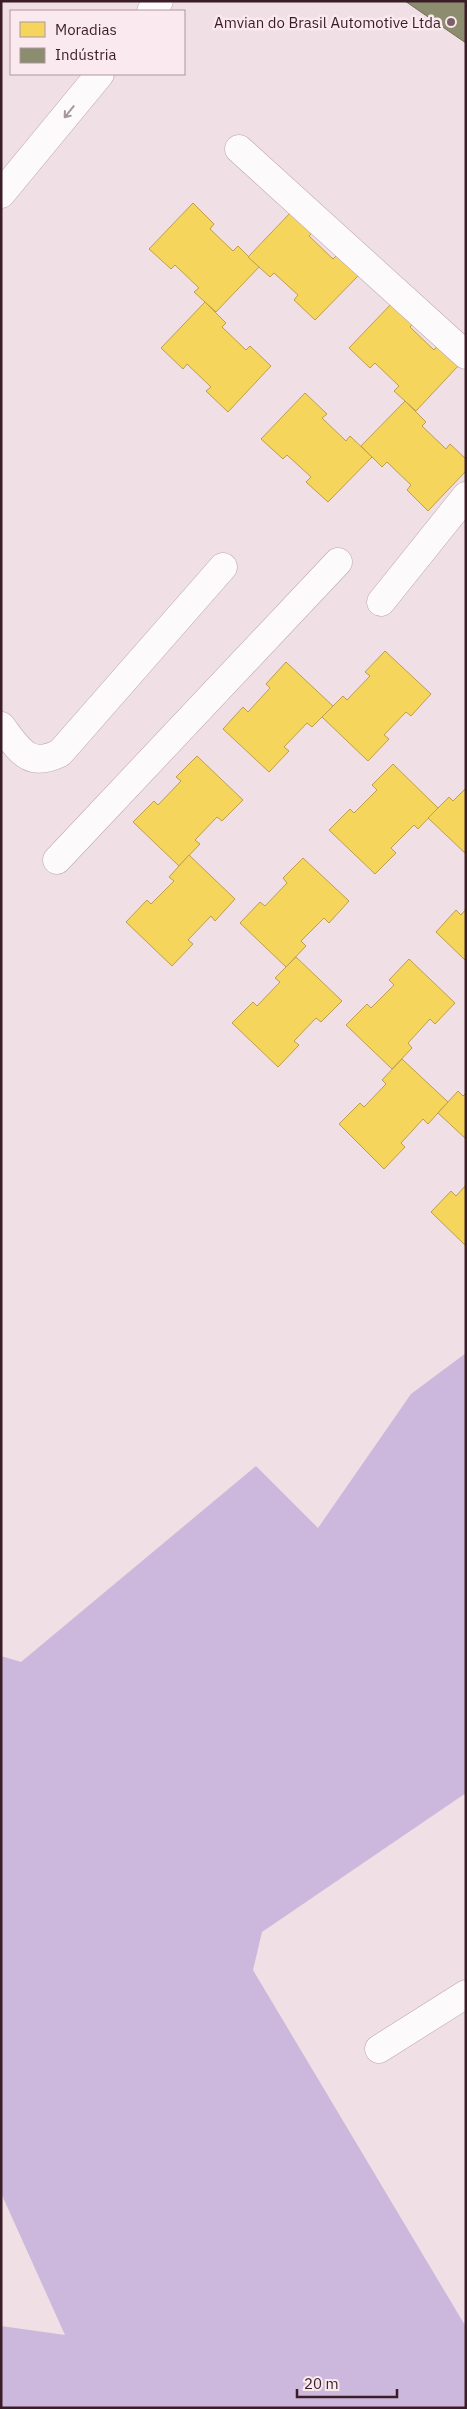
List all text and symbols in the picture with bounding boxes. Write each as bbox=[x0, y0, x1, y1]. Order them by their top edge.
legend bbox=[10, 10, 185, 75]
place label: Amvian do Brasil Automotive Ltda bbox=[214, 13, 441, 32]
marker: Amvian do Brasil Automotive Ltda bbox=[445, 16, 457, 28]
text: Moradias bbox=[55, 20, 117, 39]
text: Indústria bbox=[55, 45, 116, 64]
one-way arrow bbox=[63, 105, 74, 118]
scale bar bbox=[297, 2366, 397, 2398]
text: 20 m bbox=[304, 2374, 339, 2393]

